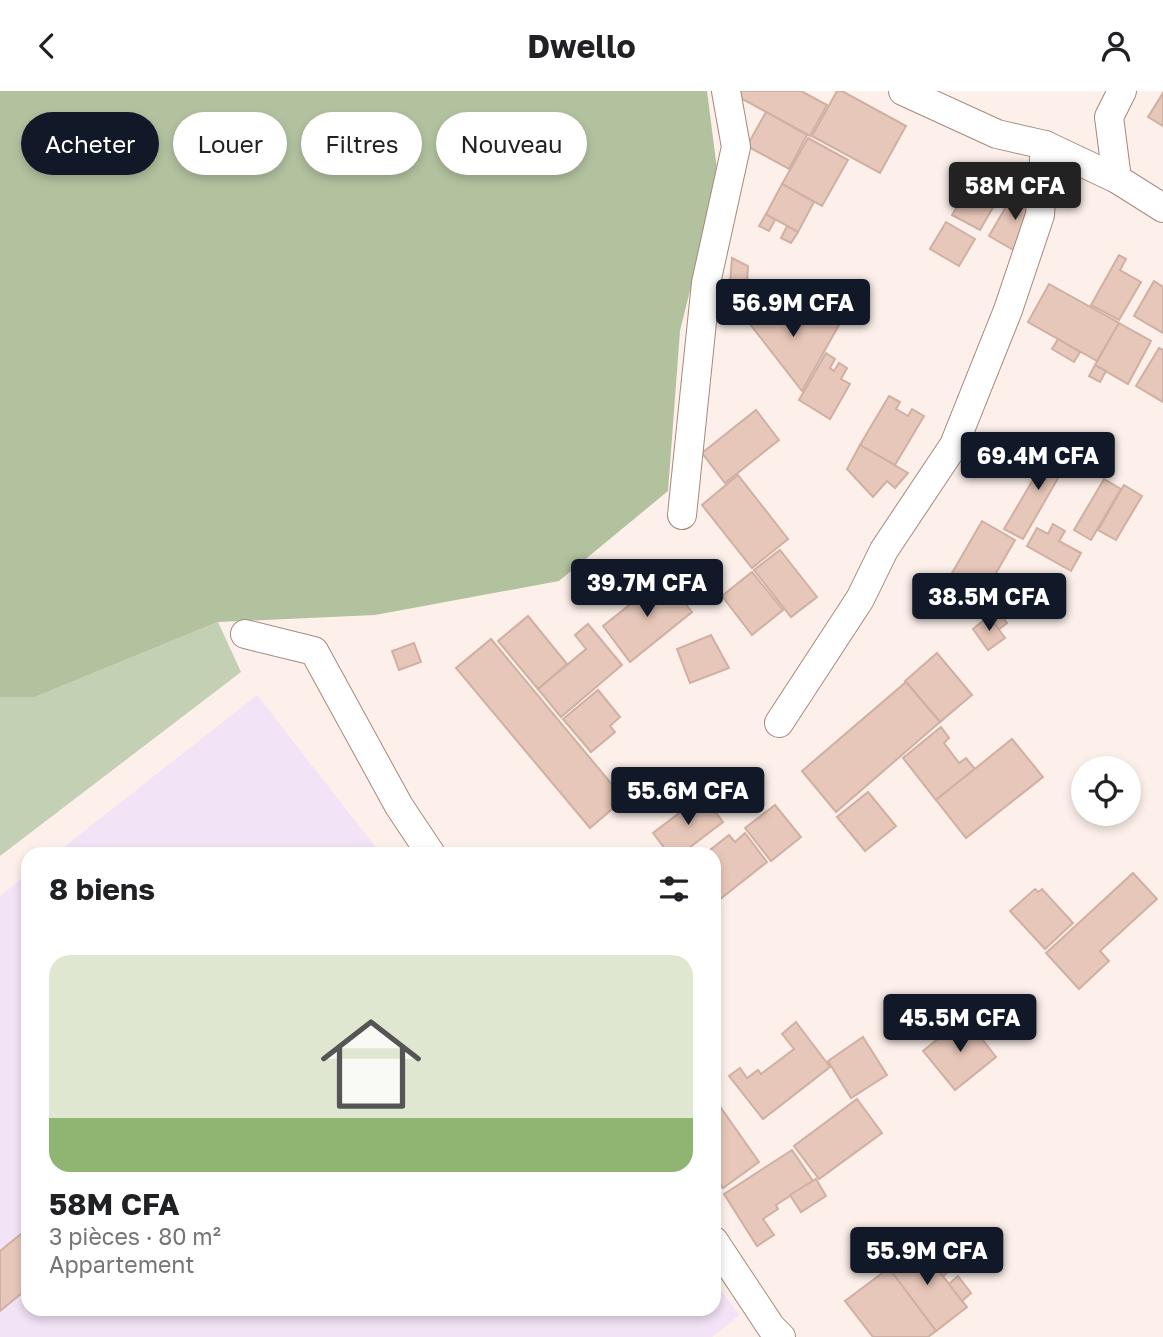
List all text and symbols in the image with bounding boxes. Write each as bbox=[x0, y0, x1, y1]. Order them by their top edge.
icon: back bbox=[28, 27, 66, 65]
text: Dwello bbox=[527, 27, 636, 65]
icon: person bbox=[1097, 27, 1135, 65]
chip: Acheter bbox=[21, 112, 159, 175]
chip: Louer bbox=[173, 112, 287, 175]
chip: Filtres bbox=[301, 112, 422, 175]
chip: Nouveau bbox=[436, 112, 587, 175]
pin: 58M CFA bbox=[950, 163, 1080, 222]
text: 58M CFA bbox=[965, 171, 1065, 199]
pin: 56.9M CFA bbox=[713, 279, 873, 339]
text: 56.9M CFA bbox=[732, 288, 854, 316]
pin: 69.4M CFA bbox=[958, 433, 1118, 492]
text: 69.4M CFA bbox=[977, 441, 1099, 469]
pin: 39.7M CFA bbox=[567, 559, 727, 619]
text: 39.7M CFA bbox=[587, 568, 707, 596]
pin: 38.5M CFA bbox=[909, 573, 1069, 633]
text: 38.5M CFA bbox=[928, 582, 1050, 610]
map controls bbox=[1071, 756, 1141, 826]
button: locate bbox=[1071, 756, 1141, 826]
pin: 55.6M CFA bbox=[608, 767, 768, 827]
text: 55.6M CFA bbox=[627, 776, 749, 804]
icon: filters bbox=[655, 870, 693, 908]
text: 8 biens bbox=[49, 871, 155, 907]
pin: 45.5M CFA bbox=[880, 995, 1040, 1054]
icon: home bbox=[308, 1001, 434, 1127]
text: 45.5M CFA bbox=[899, 1003, 1021, 1031]
text: 58M CFA bbox=[49, 1186, 180, 1222]
text: 3 pièces · 80 m² bbox=[49, 1222, 221, 1250]
pin: 55.9M CFA bbox=[847, 1227, 1007, 1287]
text: 55.9M CFA bbox=[866, 1236, 988, 1264]
text: Appartement bbox=[49, 1250, 194, 1278]

